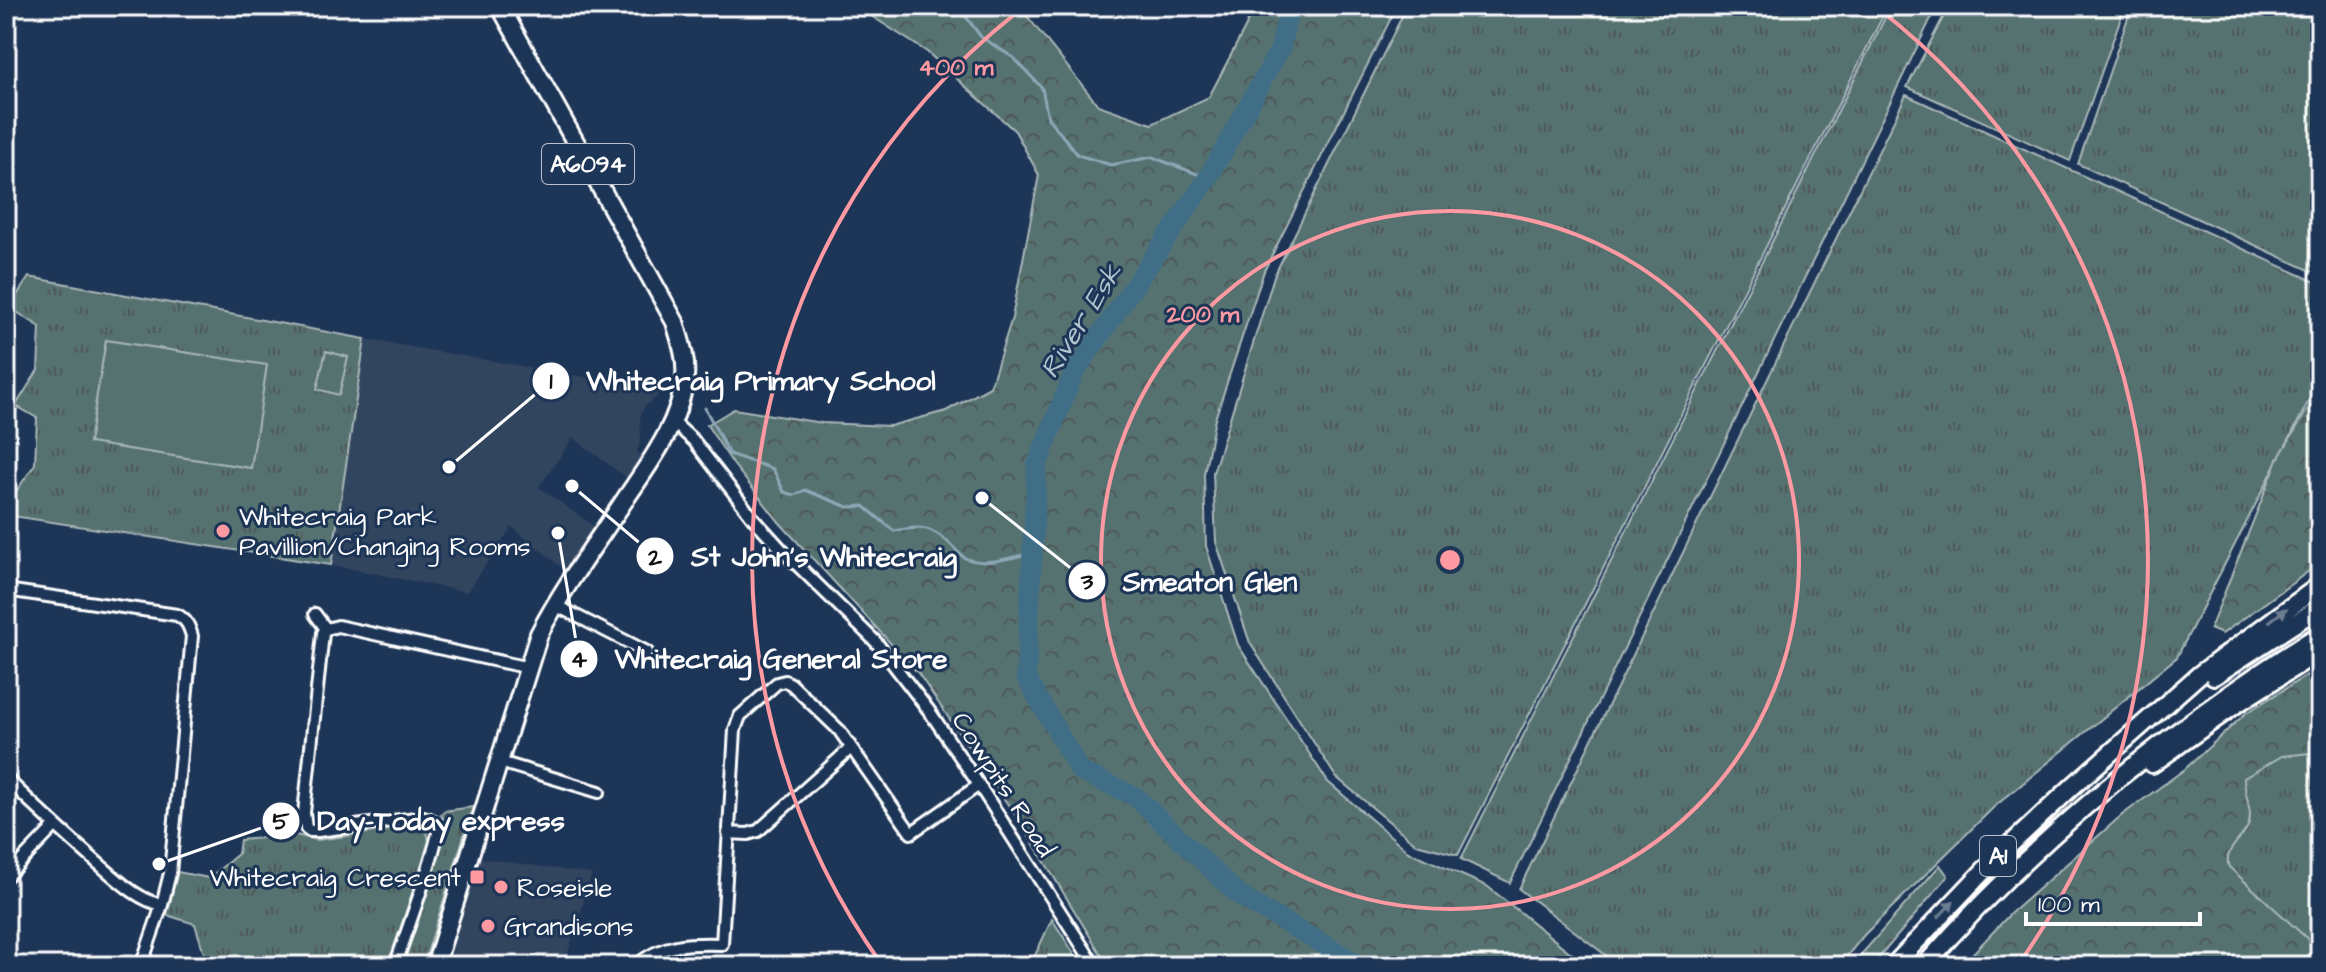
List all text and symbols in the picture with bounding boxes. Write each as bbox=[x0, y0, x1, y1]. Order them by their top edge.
text: 400 m bbox=[919, 51, 994, 85]
road number: A6094 bbox=[542, 144, 634, 184]
water label: River Esk bbox=[1031, 255, 1132, 386]
text: 200 m bbox=[1166, 298, 1239, 332]
callout: Whitecraig Primary School bbox=[531, 355, 952, 407]
text: Whitecraig Primary School bbox=[585, 362, 936, 404]
text: 1 bbox=[549, 365, 553, 399]
place label: Whitecraig Park Pavillion/Changing Rooms bbox=[239, 499, 531, 567]
marker: Whitecraig Park Pavillion/Changing Rooms bbox=[214, 522, 232, 540]
callout: St John's Whitecraig bbox=[635, 530, 972, 582]
text: St John's Whitecraig bbox=[690, 538, 957, 579]
text: 2 bbox=[647, 541, 662, 575]
centre of rings bbox=[1436, 546, 1464, 574]
callout: Smeaton Glen bbox=[1067, 555, 1313, 607]
text: Smeaton Glen bbox=[1122, 563, 1297, 602]
text: 3 bbox=[1080, 565, 1094, 599]
one-way arrow bbox=[2268, 607, 2289, 623]
callout: Whitecraig General Store bbox=[559, 633, 964, 685]
text: Whitecraig General Store bbox=[614, 640, 947, 681]
text: 4 bbox=[571, 643, 588, 677]
street label: Cowpits Road bbox=[943, 705, 1064, 864]
callout: Day-Today express bbox=[261, 795, 580, 847]
text: Day-Today express bbox=[317, 802, 565, 844]
text: 5 bbox=[273, 805, 291, 839]
road number: A1 bbox=[1980, 836, 2016, 876]
place label: Whitecraig Crescent bbox=[209, 860, 461, 898]
marker: Whitecraig Crescent bbox=[468, 868, 486, 886]
place label: Roseisle bbox=[517, 870, 612, 906]
scale bar bbox=[2026, 876, 2200, 926]
marker: Roseisle bbox=[492, 878, 510, 896]
text: 100 m bbox=[2038, 888, 2100, 922]
one-way arrow bbox=[1937, 900, 1955, 919]
place label: Grandisons bbox=[504, 909, 634, 945]
marker: Grandisons bbox=[479, 917, 497, 935]

